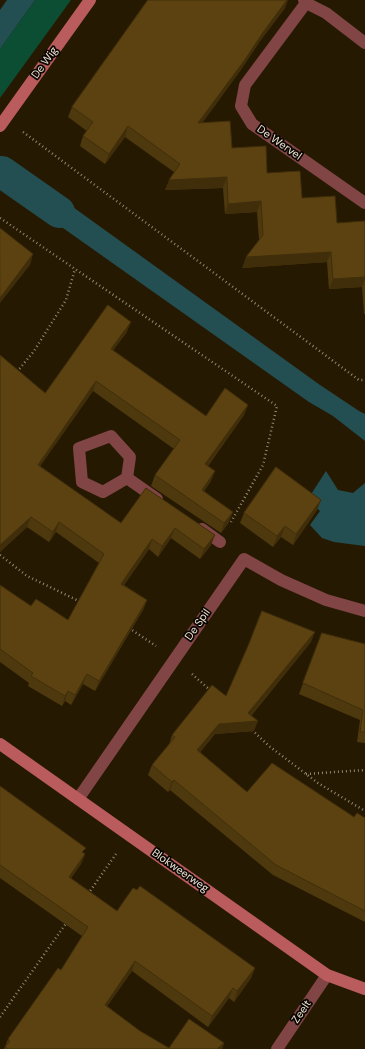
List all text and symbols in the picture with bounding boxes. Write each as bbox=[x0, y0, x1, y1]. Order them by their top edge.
street label: De Wig bbox=[29, 44, 61, 82]
street label: De Wervel bbox=[254, 123, 304, 163]
street label: De Spil bbox=[183, 607, 213, 643]
street label: Blokweerweg bbox=[149, 847, 211, 895]
street label: Zeelt bbox=[289, 998, 315, 1026]

